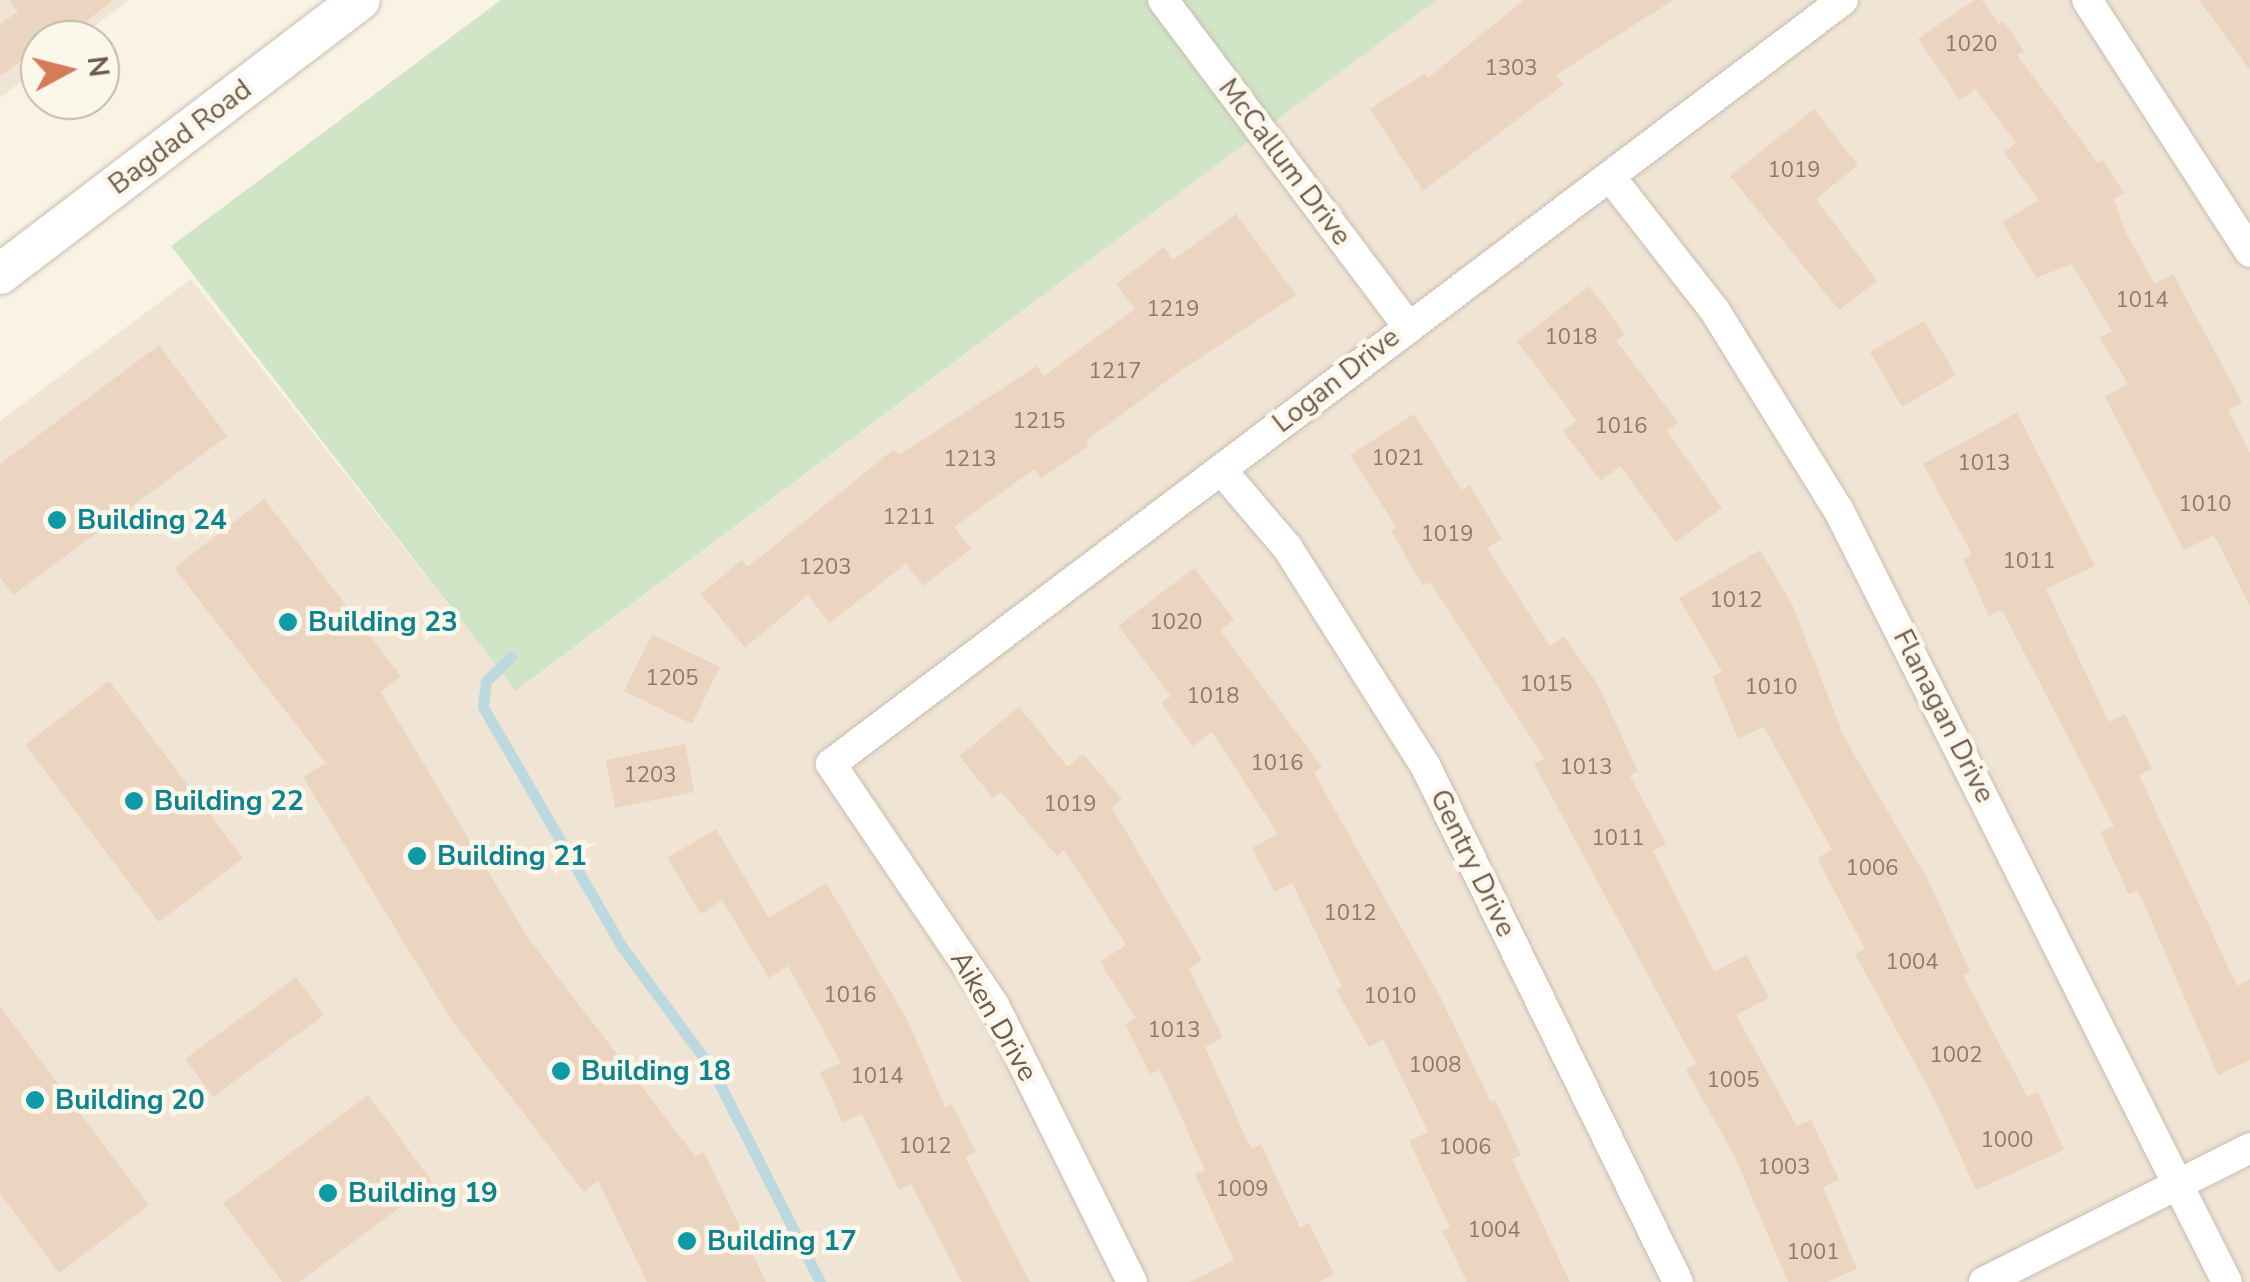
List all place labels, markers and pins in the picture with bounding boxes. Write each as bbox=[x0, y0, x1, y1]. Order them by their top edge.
place label: Building 24 bbox=[77, 503, 227, 537]
marker: Building 24 bbox=[46, 509, 68, 531]
place label: Building 23 bbox=[308, 605, 458, 639]
marker: Building 23 bbox=[277, 611, 299, 633]
place label: Building 22 bbox=[154, 784, 304, 818]
marker: Building 22 bbox=[123, 790, 145, 812]
place label: Building 21 bbox=[437, 839, 587, 873]
marker: Building 21 bbox=[406, 845, 428, 867]
place label: Building 18 bbox=[581, 1054, 731, 1088]
marker: Building 18 bbox=[550, 1060, 572, 1082]
place label: Building 20 bbox=[55, 1083, 205, 1117]
marker: Building 20 bbox=[24, 1089, 46, 1111]
place label: Building 19 bbox=[348, 1176, 498, 1210]
marker: Building 19 bbox=[317, 1182, 339, 1204]
place label: Building 17 bbox=[707, 1224, 857, 1258]
marker: Building 17 bbox=[676, 1230, 698, 1252]

